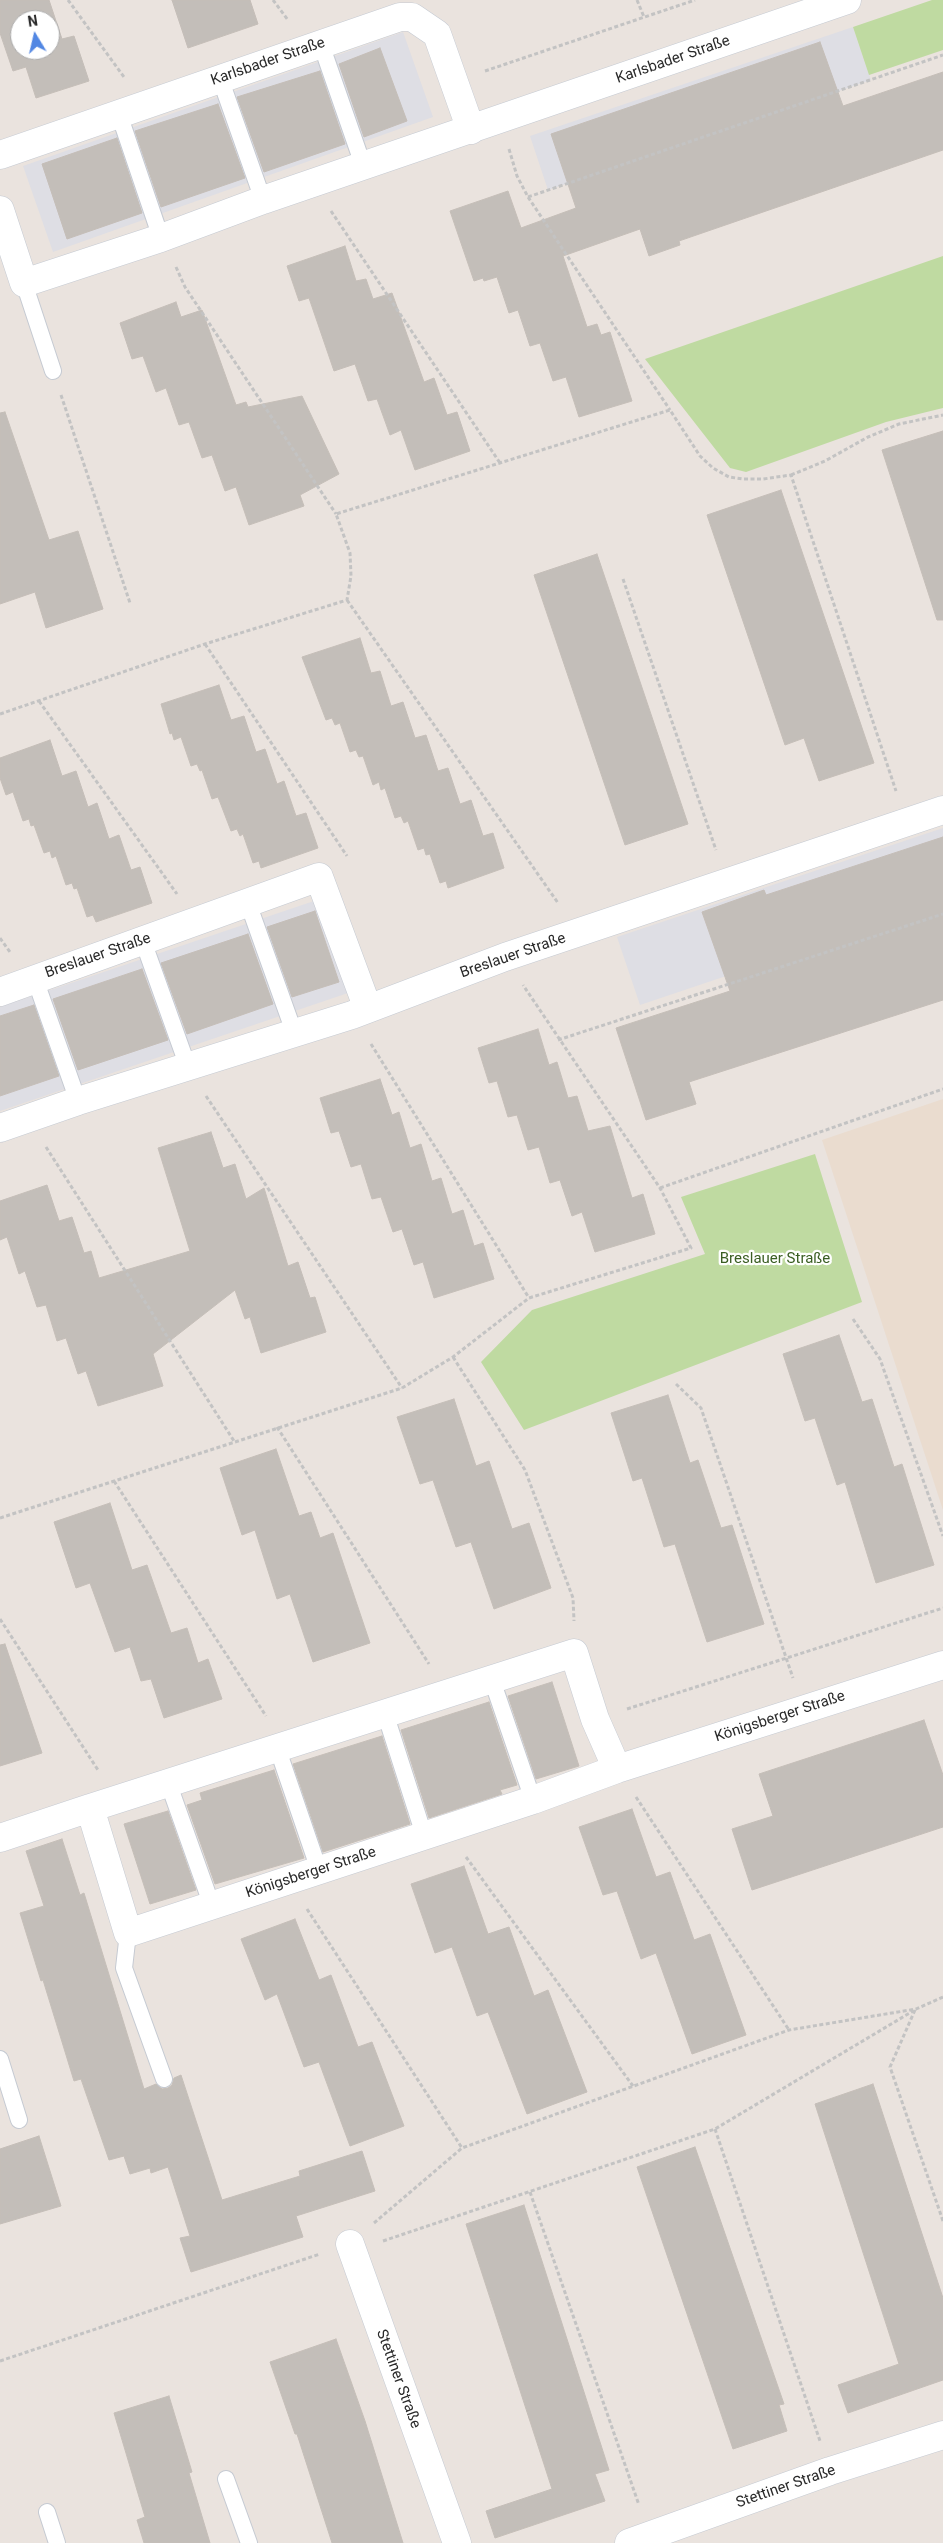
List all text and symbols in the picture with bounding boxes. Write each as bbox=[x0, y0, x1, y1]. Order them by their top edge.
north arrow bbox=[10, 10, 60, 60]
text: N bbox=[27, 12, 39, 30]
street label: Karlsbader Straße bbox=[614, 32, 732, 88]
street label: Karlsbader Straße bbox=[209, 34, 327, 90]
street label: Breslauer Straße bbox=[43, 930, 153, 982]
street label: Breslauer Straße bbox=[458, 930, 568, 982]
park label: Breslauer Straße bbox=[720, 1250, 830, 1268]
street label: Königsberger Straße bbox=[713, 1687, 847, 1747]
street label: Königsberger Straße bbox=[244, 1843, 378, 1903]
street label: Stettiner Straße bbox=[372, 2327, 424, 2431]
street label: Stettiner Straße bbox=[734, 2462, 838, 2512]

